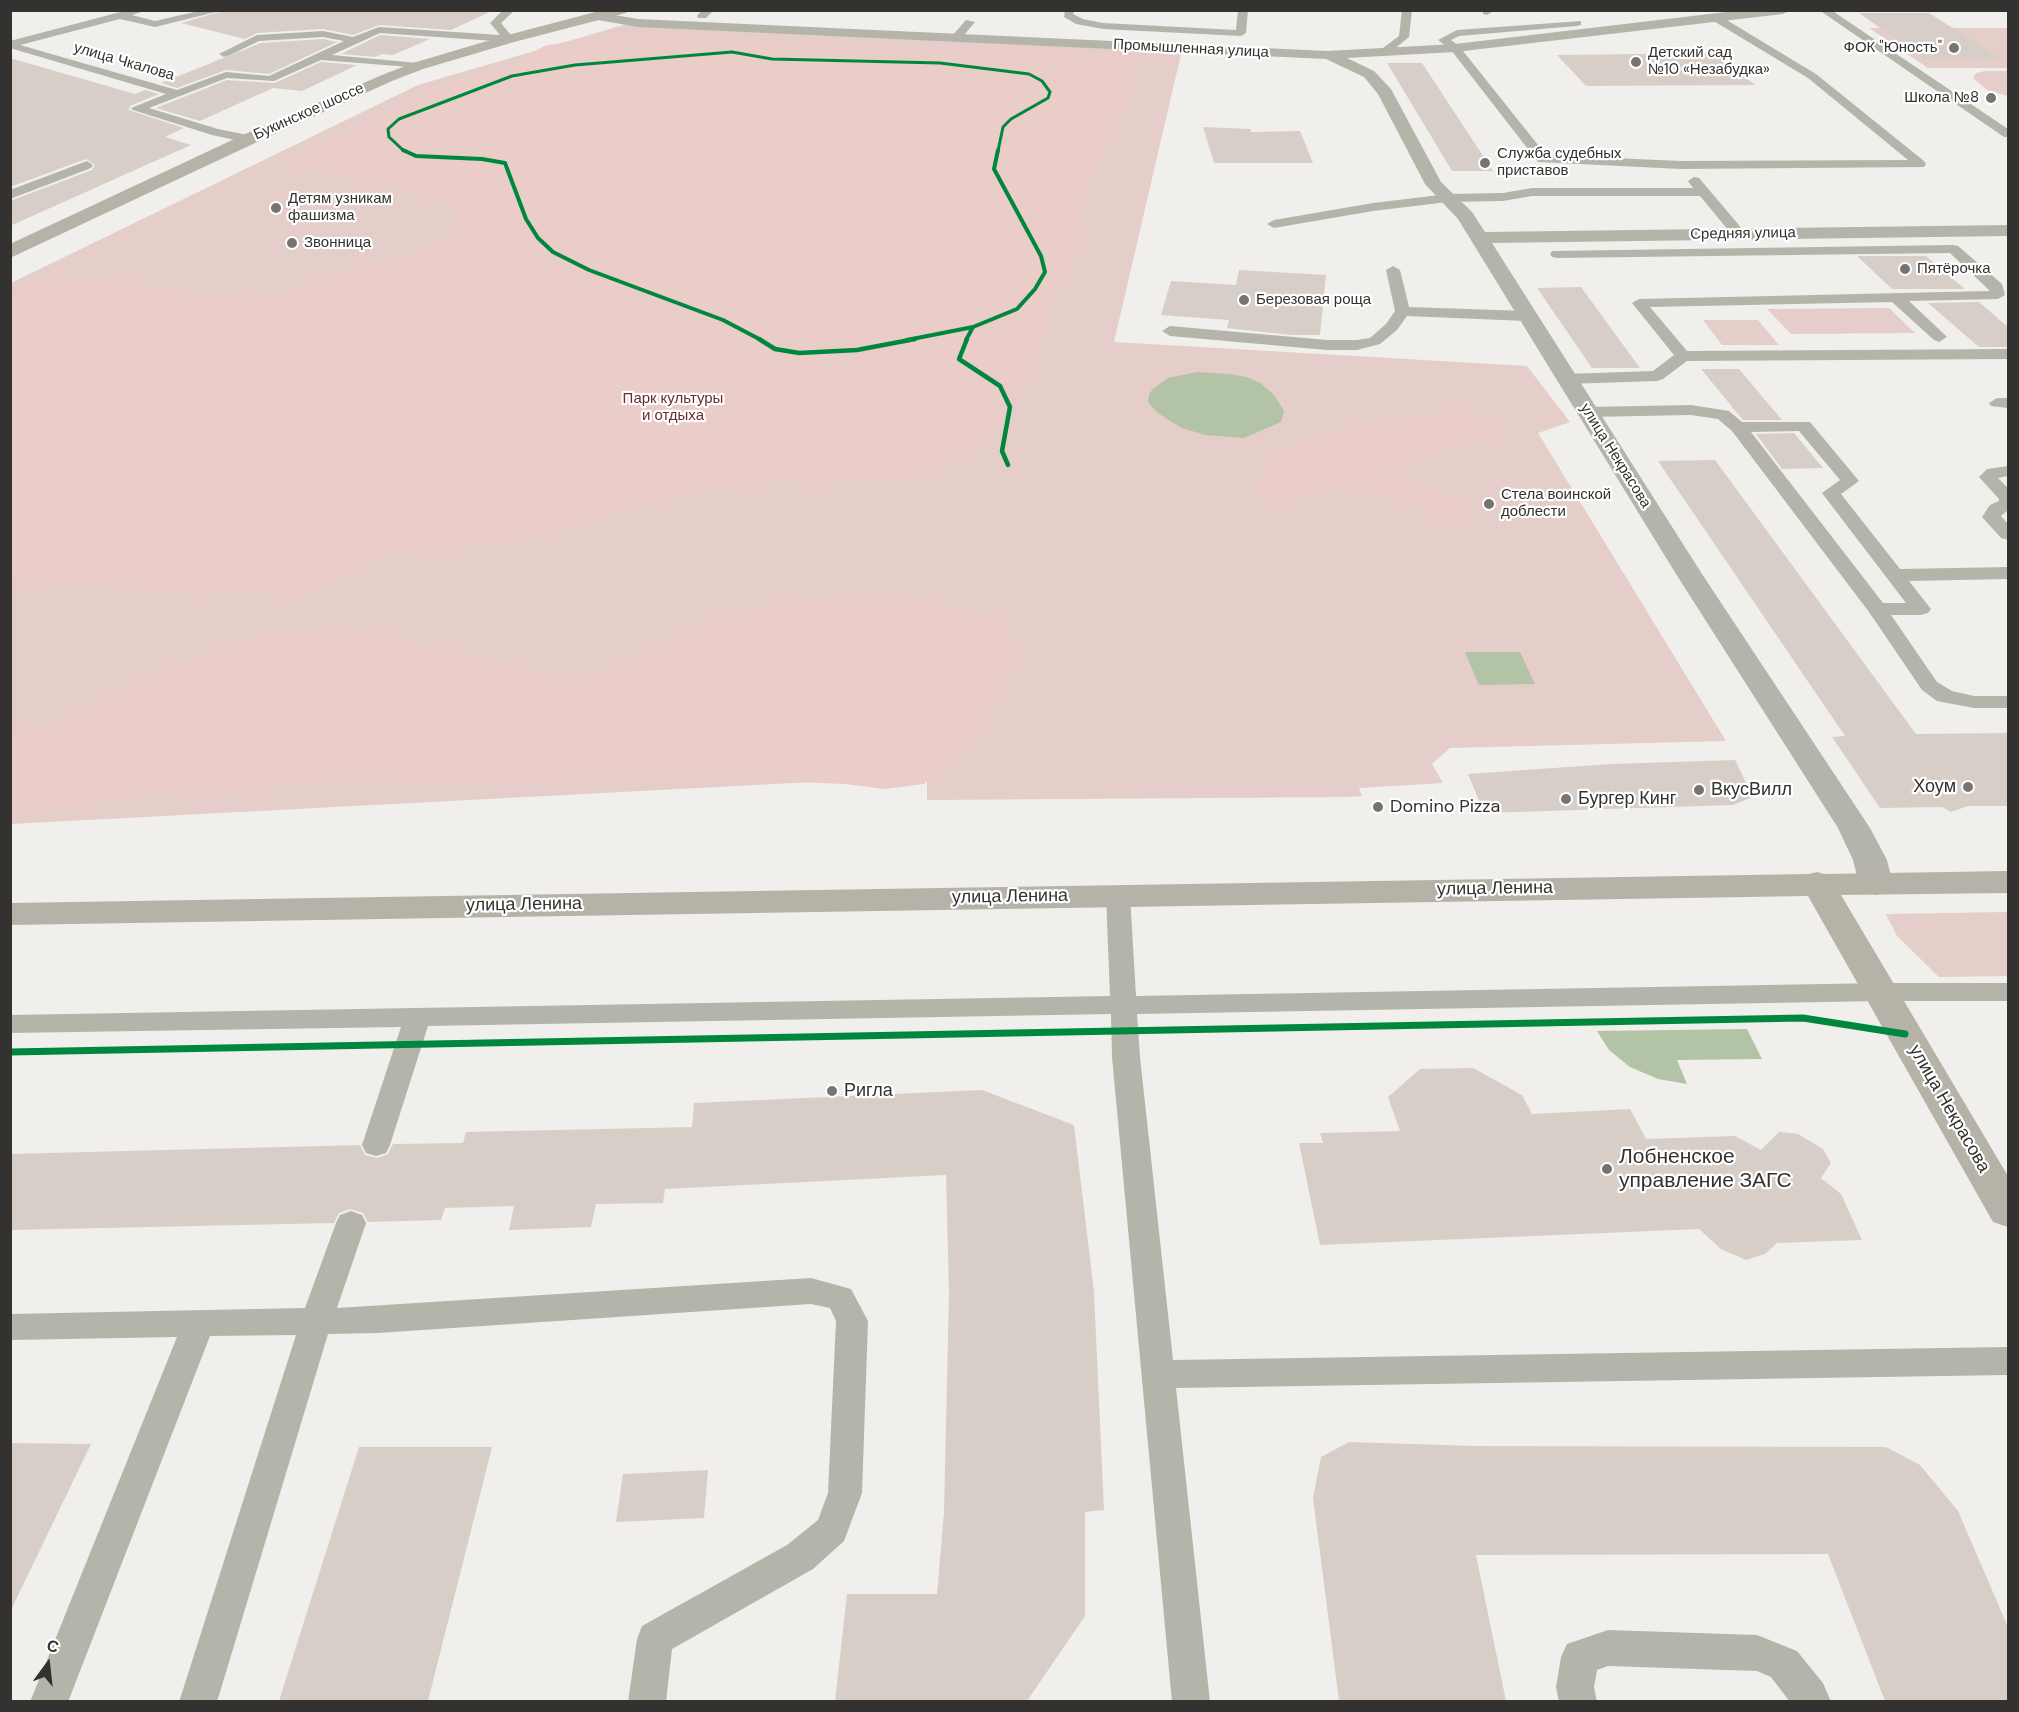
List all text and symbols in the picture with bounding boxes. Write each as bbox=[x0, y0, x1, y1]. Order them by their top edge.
street label: Промышленная улица bbox=[1113, 36, 1269, 62]
street label: улица Чкалова bbox=[72, 39, 176, 85]
place label: ФОК "Юность" bbox=[1844, 39, 1942, 57]
marker: ФОК "Юность" bbox=[1947, 41, 1961, 55]
place label: Детский сад №10 «Незабудка» bbox=[1648, 44, 1770, 79]
marker: Детский сад №10 «Незабудка» bbox=[1629, 55, 1643, 69]
street label: Букинское шоссе bbox=[251, 80, 367, 144]
place label: Школа №8 bbox=[1904, 89, 1979, 107]
marker: Школа №8 bbox=[1984, 91, 1998, 105]
place label: Служба судебных приставов bbox=[1497, 145, 1622, 180]
marker: Служба судебных приставов bbox=[1478, 156, 1492, 170]
place label: Детям узникам фашизма bbox=[288, 190, 392, 225]
marker: Детям узникам фашизма bbox=[269, 201, 283, 215]
street label: Средняя улица bbox=[1690, 224, 1796, 244]
place label: Звонница bbox=[304, 234, 371, 252]
marker: Звонница bbox=[285, 236, 299, 250]
place label: Пятёрочка bbox=[1917, 260, 1991, 278]
marker: Пятёрочка bbox=[1898, 262, 1912, 276]
place label: Березовая роща bbox=[1256, 291, 1371, 309]
marker: Березовая роща bbox=[1237, 293, 1251, 307]
park label: Парк культуры и отдыха bbox=[623, 390, 723, 425]
street label: улица Некрасова bbox=[1576, 400, 1654, 512]
place label: Стела воинской доблести bbox=[1501, 486, 1611, 521]
marker: Стела воинской доблести bbox=[1482, 497, 1496, 511]
place label: Хоум bbox=[1913, 776, 1956, 798]
place label: ВкусВилл bbox=[1711, 779, 1792, 801]
marker: Хоум bbox=[1961, 780, 1975, 794]
marker: ВкусВилл bbox=[1692, 783, 1706, 797]
place label: Бургер Кинг bbox=[1578, 788, 1676, 810]
marker: Бургер Кинг bbox=[1559, 792, 1573, 806]
place label: Domino Pizza bbox=[1390, 796, 1500, 818]
marker: Domino Pizza bbox=[1371, 800, 1385, 814]
street label: улица Ленина bbox=[1437, 877, 1553, 901]
street label: улица Ленина bbox=[952, 885, 1068, 909]
street label: улица Ленина bbox=[466, 893, 582, 917]
street label: улица Некрасова bbox=[1904, 1041, 1994, 1177]
place label: Ригла bbox=[844, 1080, 893, 1102]
marker: Ригла bbox=[825, 1084, 839, 1098]
place label: Лобненское управление ЗАГС bbox=[1619, 1144, 1792, 1194]
marker: Лобненское управление ЗАГС bbox=[1600, 1162, 1614, 1176]
north arrow bbox=[18, 1634, 78, 1694]
text: С bbox=[44, 1634, 61, 1658]

